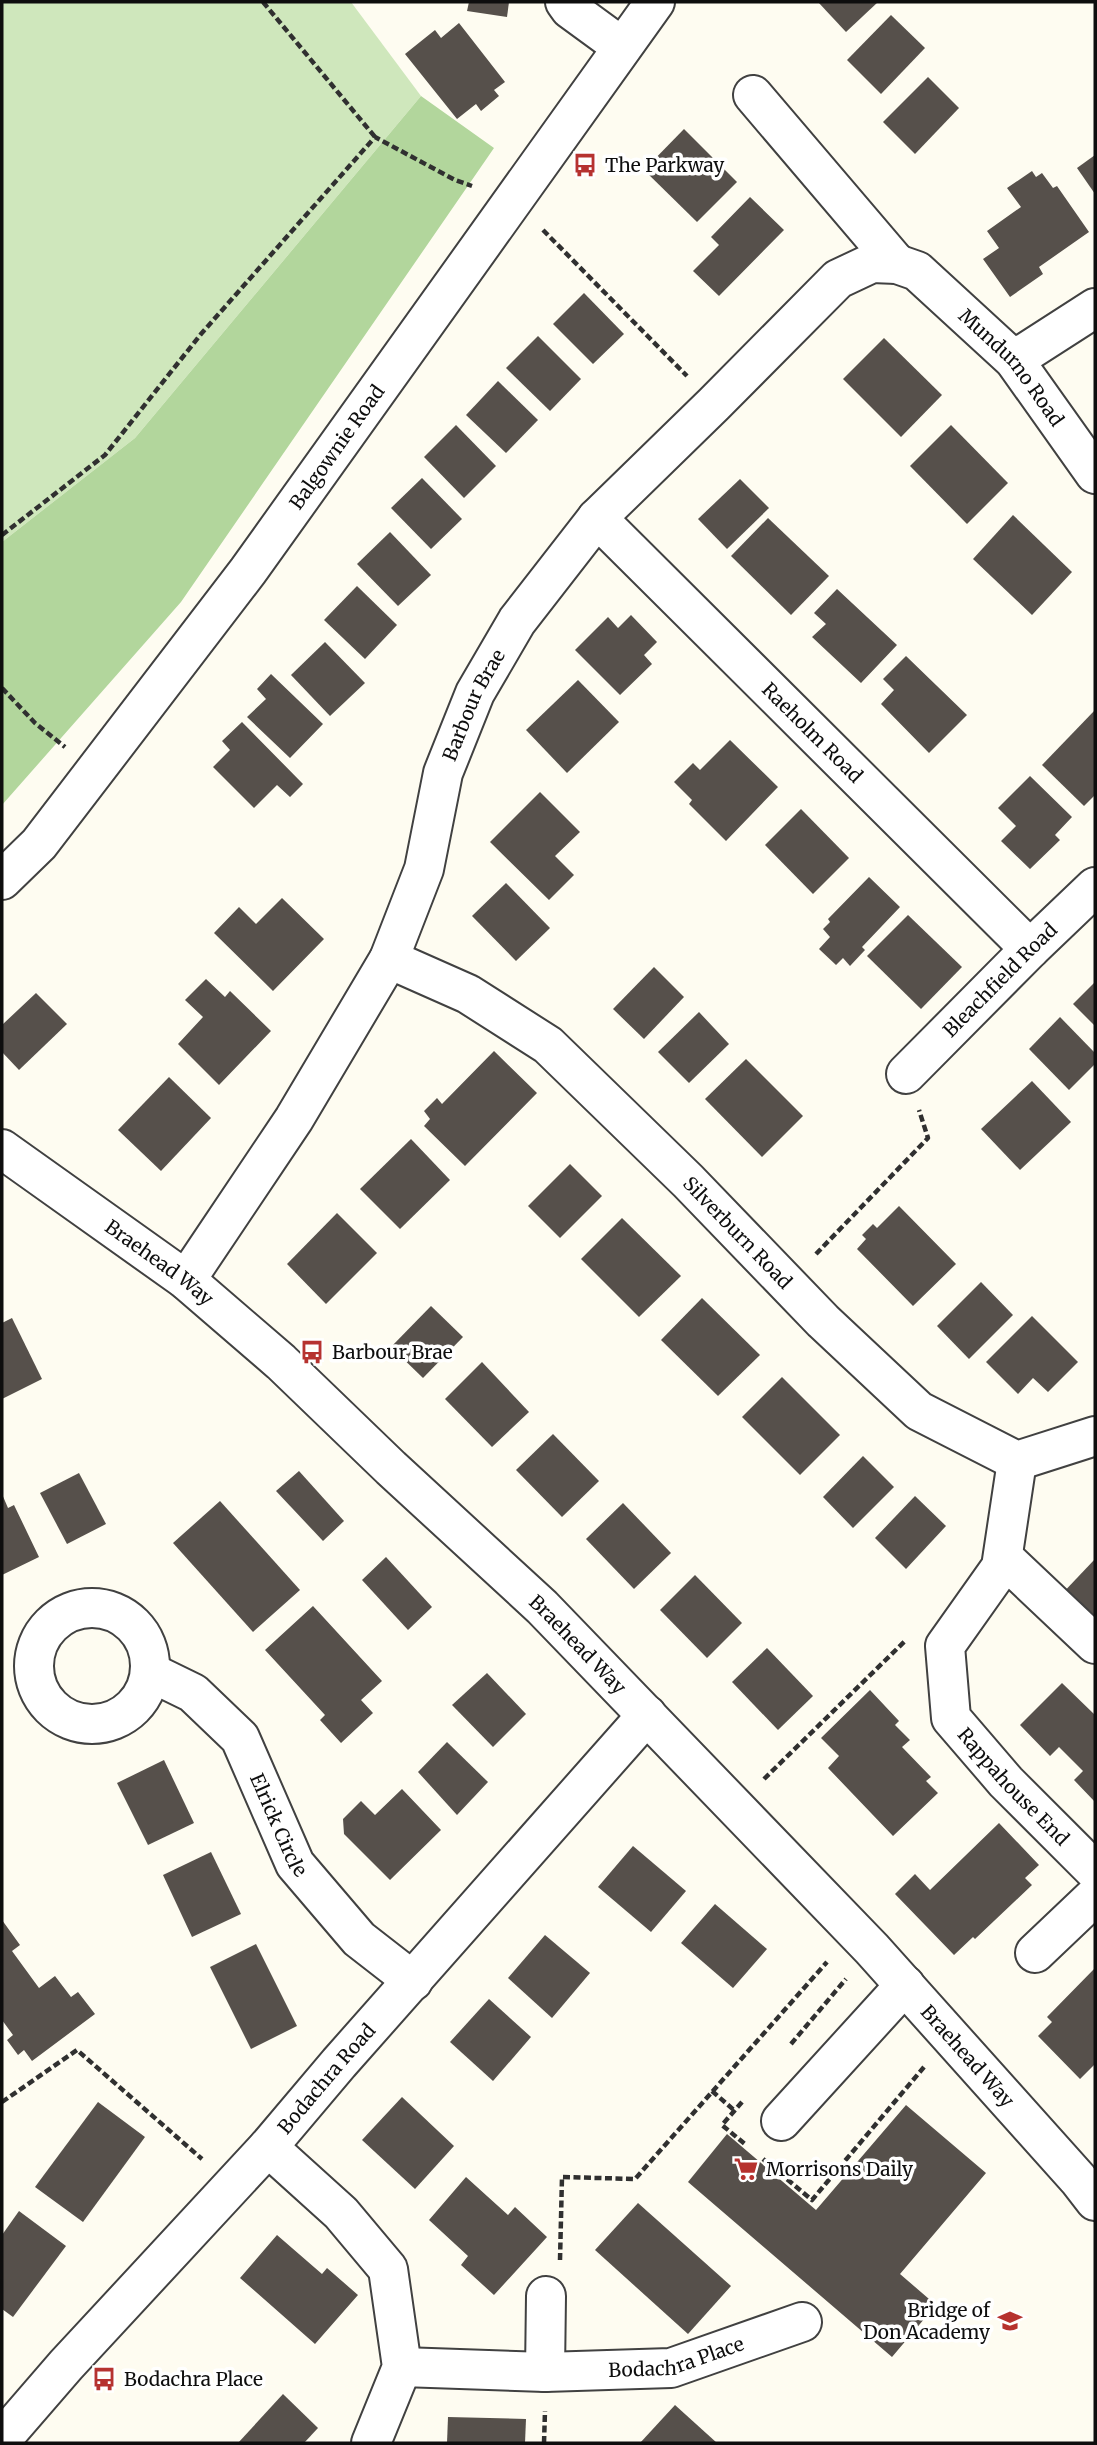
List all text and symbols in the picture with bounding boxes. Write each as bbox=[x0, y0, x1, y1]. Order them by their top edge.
bus stop icon: The Parkway bbox=[571, 151, 599, 179]
place label: The Parkway bbox=[605, 153, 724, 177]
street label: Mundurno Road bbox=[954, 303, 1069, 431]
street label: Balgownie Road bbox=[284, 380, 389, 514]
street label: Barbour Brae bbox=[437, 645, 510, 764]
street label: Raeholm Road bbox=[757, 677, 868, 788]
street label: Bleachfield Road bbox=[938, 918, 1062, 1042]
street label: Silverburn Road bbox=[678, 1171, 797, 1294]
street label: Braehead Way bbox=[101, 1214, 218, 1310]
bus stop icon: Barbour Brae bbox=[298, 1338, 326, 1366]
place label: Barbour Brae bbox=[332, 1340, 453, 1364]
street label: Braehead Way bbox=[524, 1590, 631, 1699]
street label: Rappahouse End bbox=[953, 1723, 1074, 1850]
street label: Elrick Circle bbox=[245, 1770, 313, 1882]
street label: Braehead Way bbox=[916, 2000, 1020, 2112]
street label: Bodachra Road bbox=[272, 2018, 380, 2139]
supermarket icon: Morrisons Daily bbox=[732, 2155, 760, 2183]
place label: Morrisons Daily bbox=[766, 2157, 913, 2181]
place label: Bridge of Don Academy bbox=[863, 2298, 991, 2344]
school or university icon: Bridge of Don Academy bbox=[996, 2307, 1024, 2335]
street label: Bodachra Place bbox=[608, 2331, 747, 2382]
bus stop icon: Bodachra Place bbox=[90, 2365, 118, 2393]
place label: Bodachra Place bbox=[124, 2367, 263, 2391]

